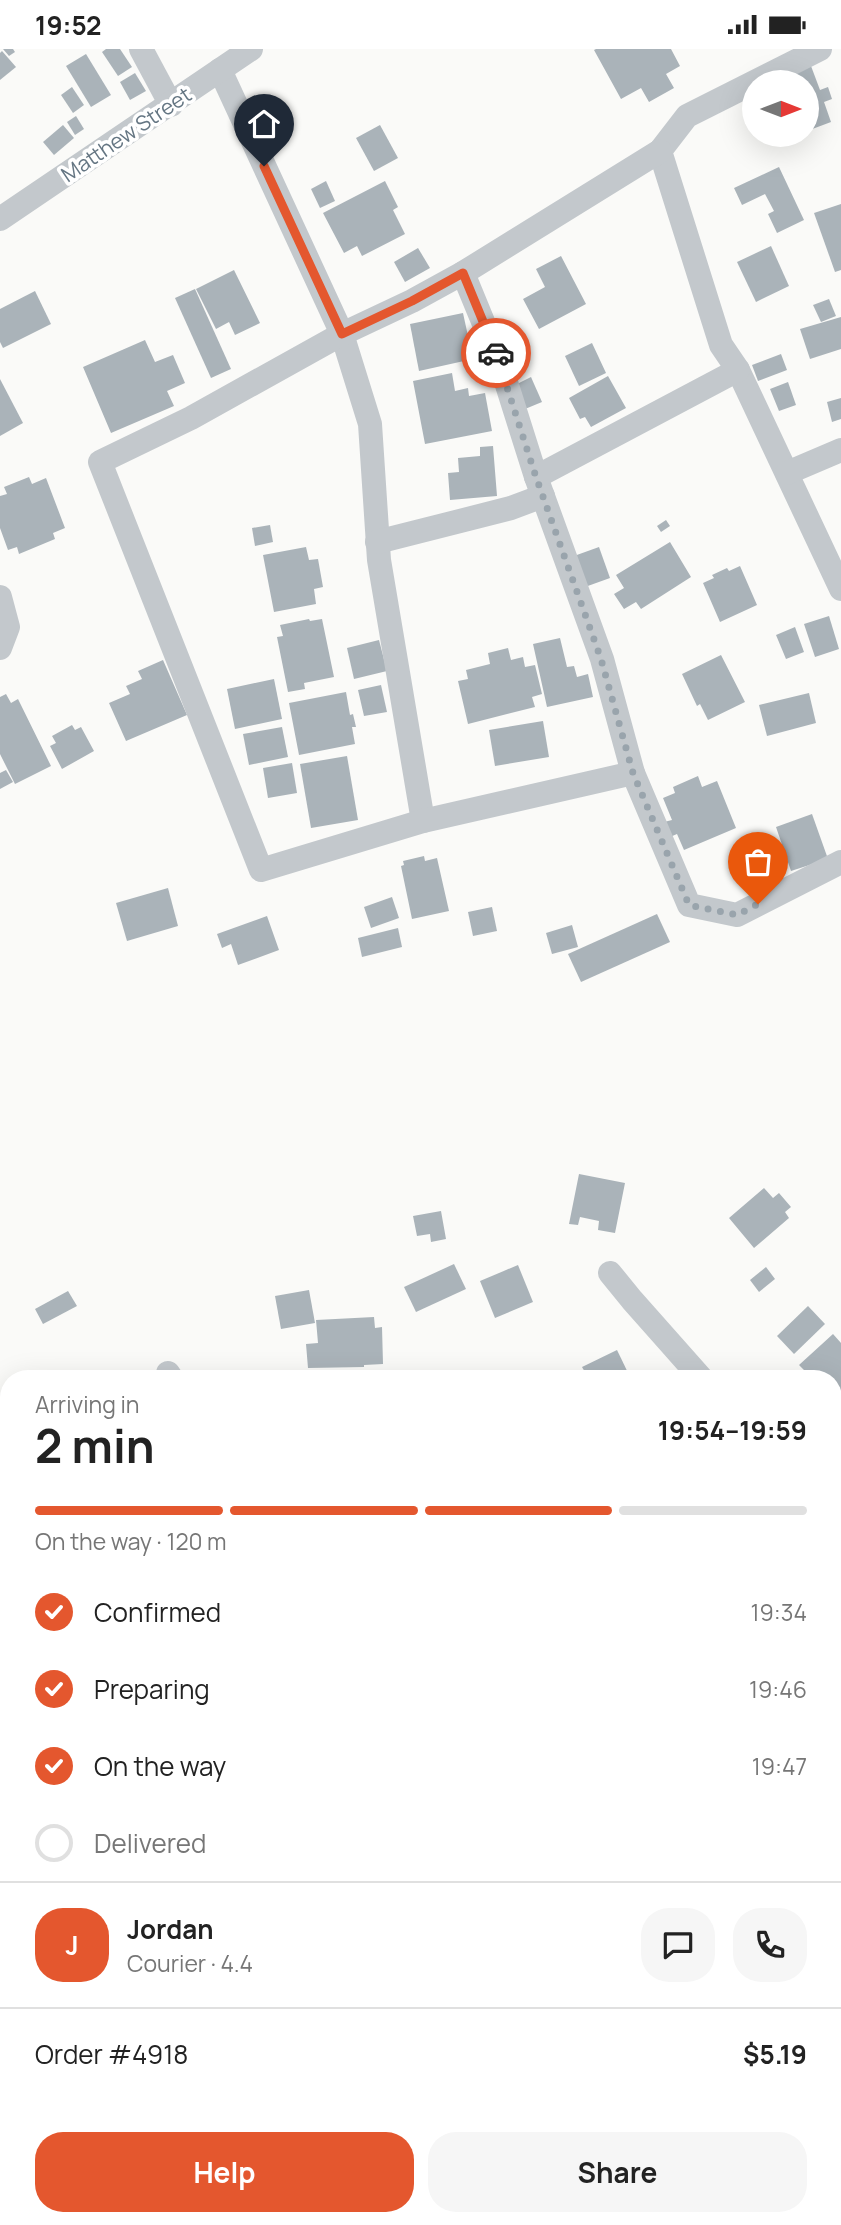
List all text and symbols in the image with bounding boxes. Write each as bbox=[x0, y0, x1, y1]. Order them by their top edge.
text: 19:52 bbox=[35, 7, 102, 43]
north arrow bbox=[742, 70, 819, 147]
map controls bbox=[742, 70, 819, 147]
street label: Matthew Street bbox=[55, 80, 197, 188]
pin bbox=[234, 94, 294, 166]
icon: home bbox=[245, 105, 283, 143]
courier bbox=[461, 318, 531, 388]
icon: car bbox=[477, 334, 515, 372]
pin bbox=[728, 832, 788, 904]
icon: bag bbox=[739, 843, 777, 881]
text: Arriving in bbox=[35, 1388, 140, 1420]
text: 19:54–19:59 bbox=[658, 1412, 807, 1448]
text: 2 min bbox=[35, 1414, 155, 1477]
text: On the way · 120 m bbox=[35, 1525, 227, 1557]
icon: check bbox=[35, 1593, 73, 1631]
text: Confirmed bbox=[94, 1594, 221, 1630]
text: 19:34 bbox=[751, 1596, 807, 1628]
icon: check bbox=[35, 1670, 73, 1708]
text: Preparing bbox=[94, 1671, 210, 1707]
text: 19:46 bbox=[749, 1673, 807, 1705]
icon: check bbox=[35, 1747, 73, 1785]
text: On the way bbox=[94, 1748, 226, 1784]
text: 19:47 bbox=[752, 1750, 807, 1782]
text: Delivered bbox=[94, 1825, 206, 1861]
button: chat bbox=[641, 1908, 715, 1982]
button: phone bbox=[733, 1908, 807, 1982]
text: Jordan bbox=[127, 1911, 213, 1947]
text: J bbox=[65, 1927, 79, 1963]
text: Courier · 4.4 bbox=[127, 1947, 253, 1979]
text: Order #4918 bbox=[35, 2036, 188, 2072]
text: $5.19 bbox=[743, 2036, 807, 2072]
button: Help bbox=[35, 2132, 414, 2212]
button: Share bbox=[428, 2132, 807, 2212]

